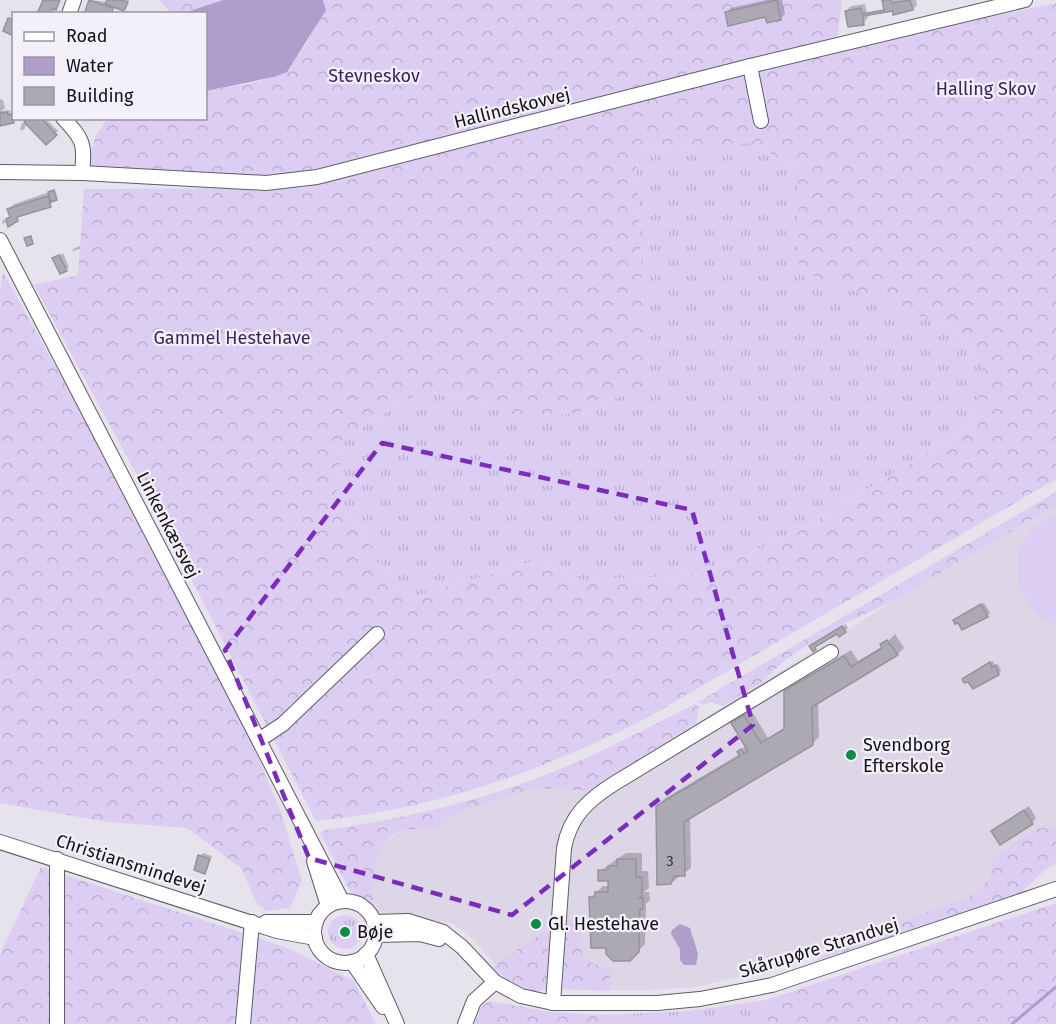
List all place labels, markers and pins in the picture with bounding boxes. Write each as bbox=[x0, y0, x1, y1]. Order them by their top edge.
place label: Svendborg Efterskole bbox=[863, 734, 950, 777]
marker: Svendborg Efterskole bbox=[844, 748, 858, 762]
place label: Gl. Hestehave bbox=[548, 913, 659, 935]
marker: Gl. Hestehave bbox=[529, 917, 543, 931]
place label: Bøje bbox=[357, 921, 393, 943]
marker: Bøje bbox=[338, 925, 352, 939]

